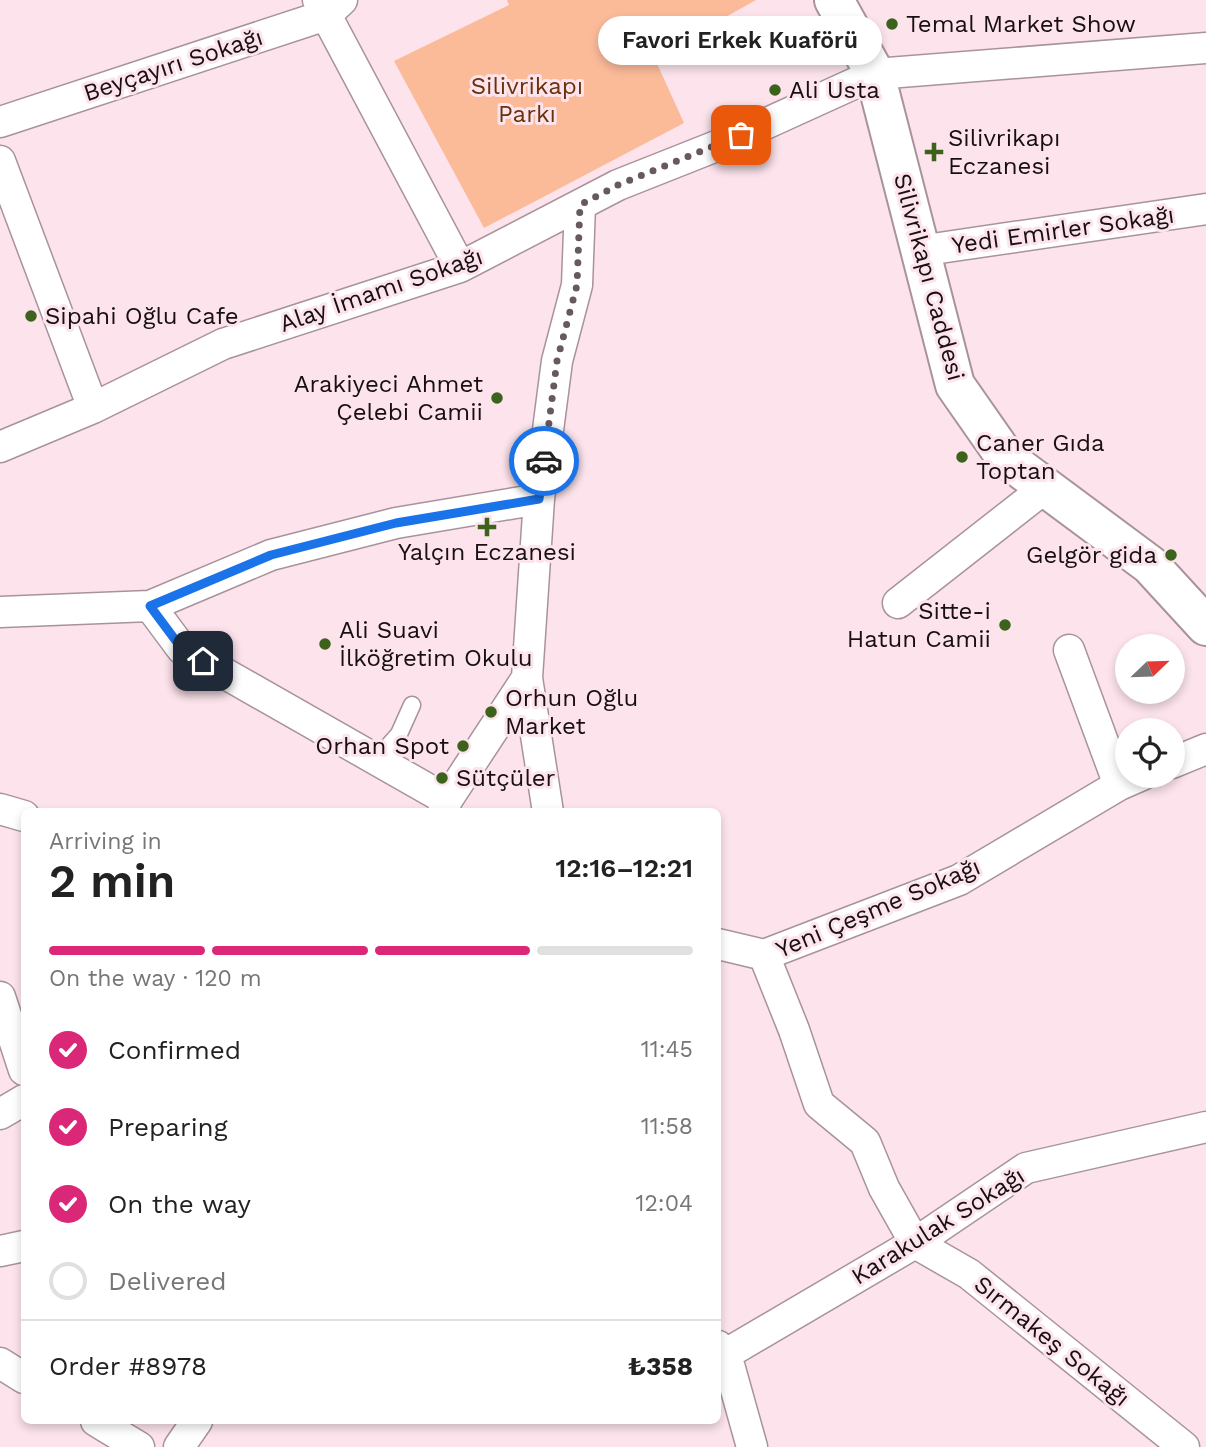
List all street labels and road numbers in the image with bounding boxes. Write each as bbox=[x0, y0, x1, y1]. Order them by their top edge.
street label: Beyçayırı Sokağı bbox=[80, 23, 266, 107]
street label: Silivrikapı Caddesi bbox=[888, 170, 970, 384]
street label: Yedi Emirler Sokağı bbox=[950, 201, 1176, 259]
street label: Alay İmamı Sokağı bbox=[276, 242, 486, 338]
street label: Yeni Çeşme Sokağı bbox=[772, 852, 984, 964]
street label: Karakulak Sokağı bbox=[846, 1162, 1030, 1290]
street label: Sırmakeş Sokağı bbox=[969, 1270, 1135, 1412]

